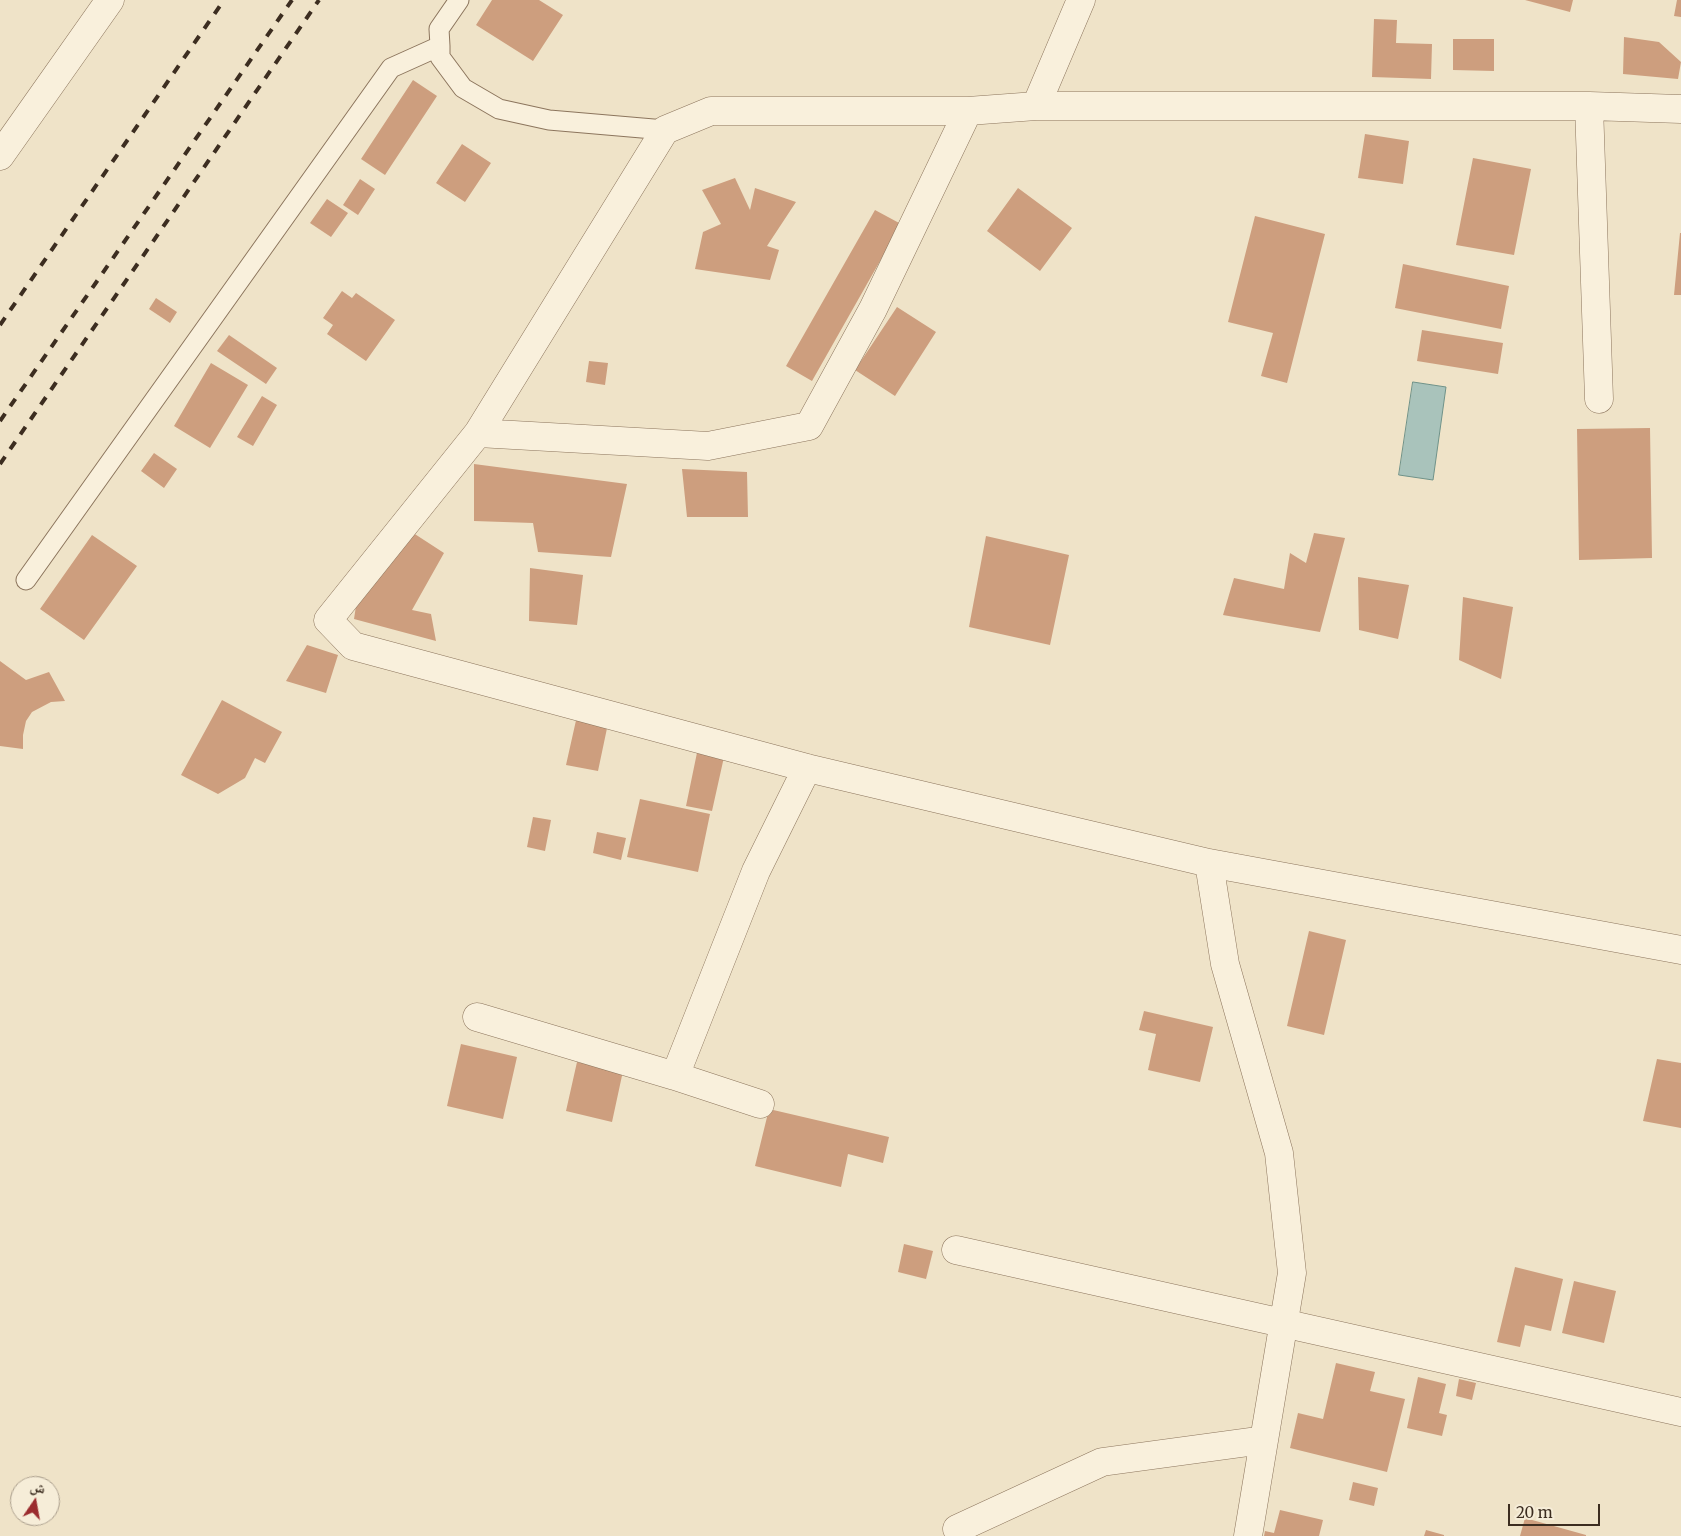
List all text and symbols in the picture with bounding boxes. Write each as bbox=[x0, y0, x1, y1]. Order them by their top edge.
north arrow bbox=[10, 1476, 60, 1526]
text: ش bbox=[29, 1477, 47, 1498]
scale bar bbox=[1511, 1494, 1604, 1526]
text: 20 m bbox=[1516, 1503, 1553, 1522]

